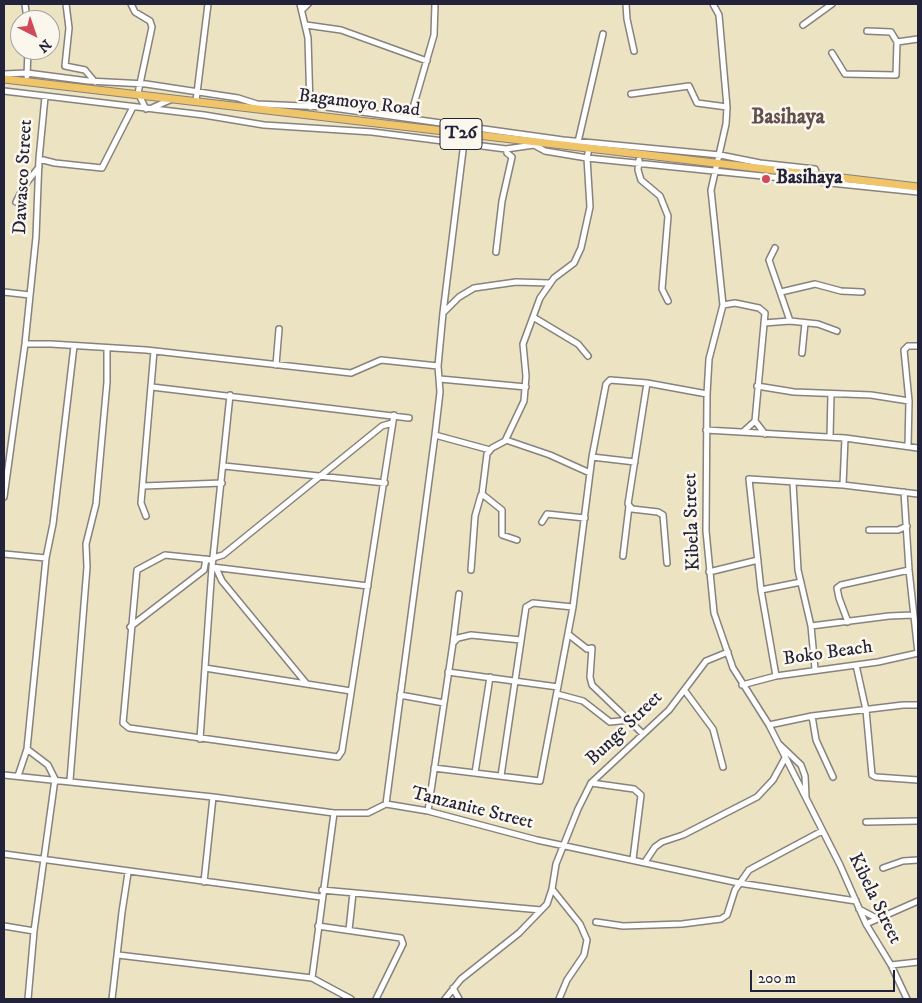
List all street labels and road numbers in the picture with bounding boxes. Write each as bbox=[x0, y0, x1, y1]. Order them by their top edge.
street label: Bagamoyo Road bbox=[297, 85, 421, 123]
road number: T26 bbox=[440, 118, 482, 150]
street label: Dawasco Street bbox=[10, 119, 38, 235]
street label: Kibela Street bbox=[680, 473, 706, 571]
street label: Boko Beach bbox=[782, 636, 874, 672]
street label: Bunge Street bbox=[582, 687, 668, 771]
street label: Tanzanite Street bbox=[409, 783, 535, 835]
street label: Kibela Street bbox=[842, 850, 906, 948]

